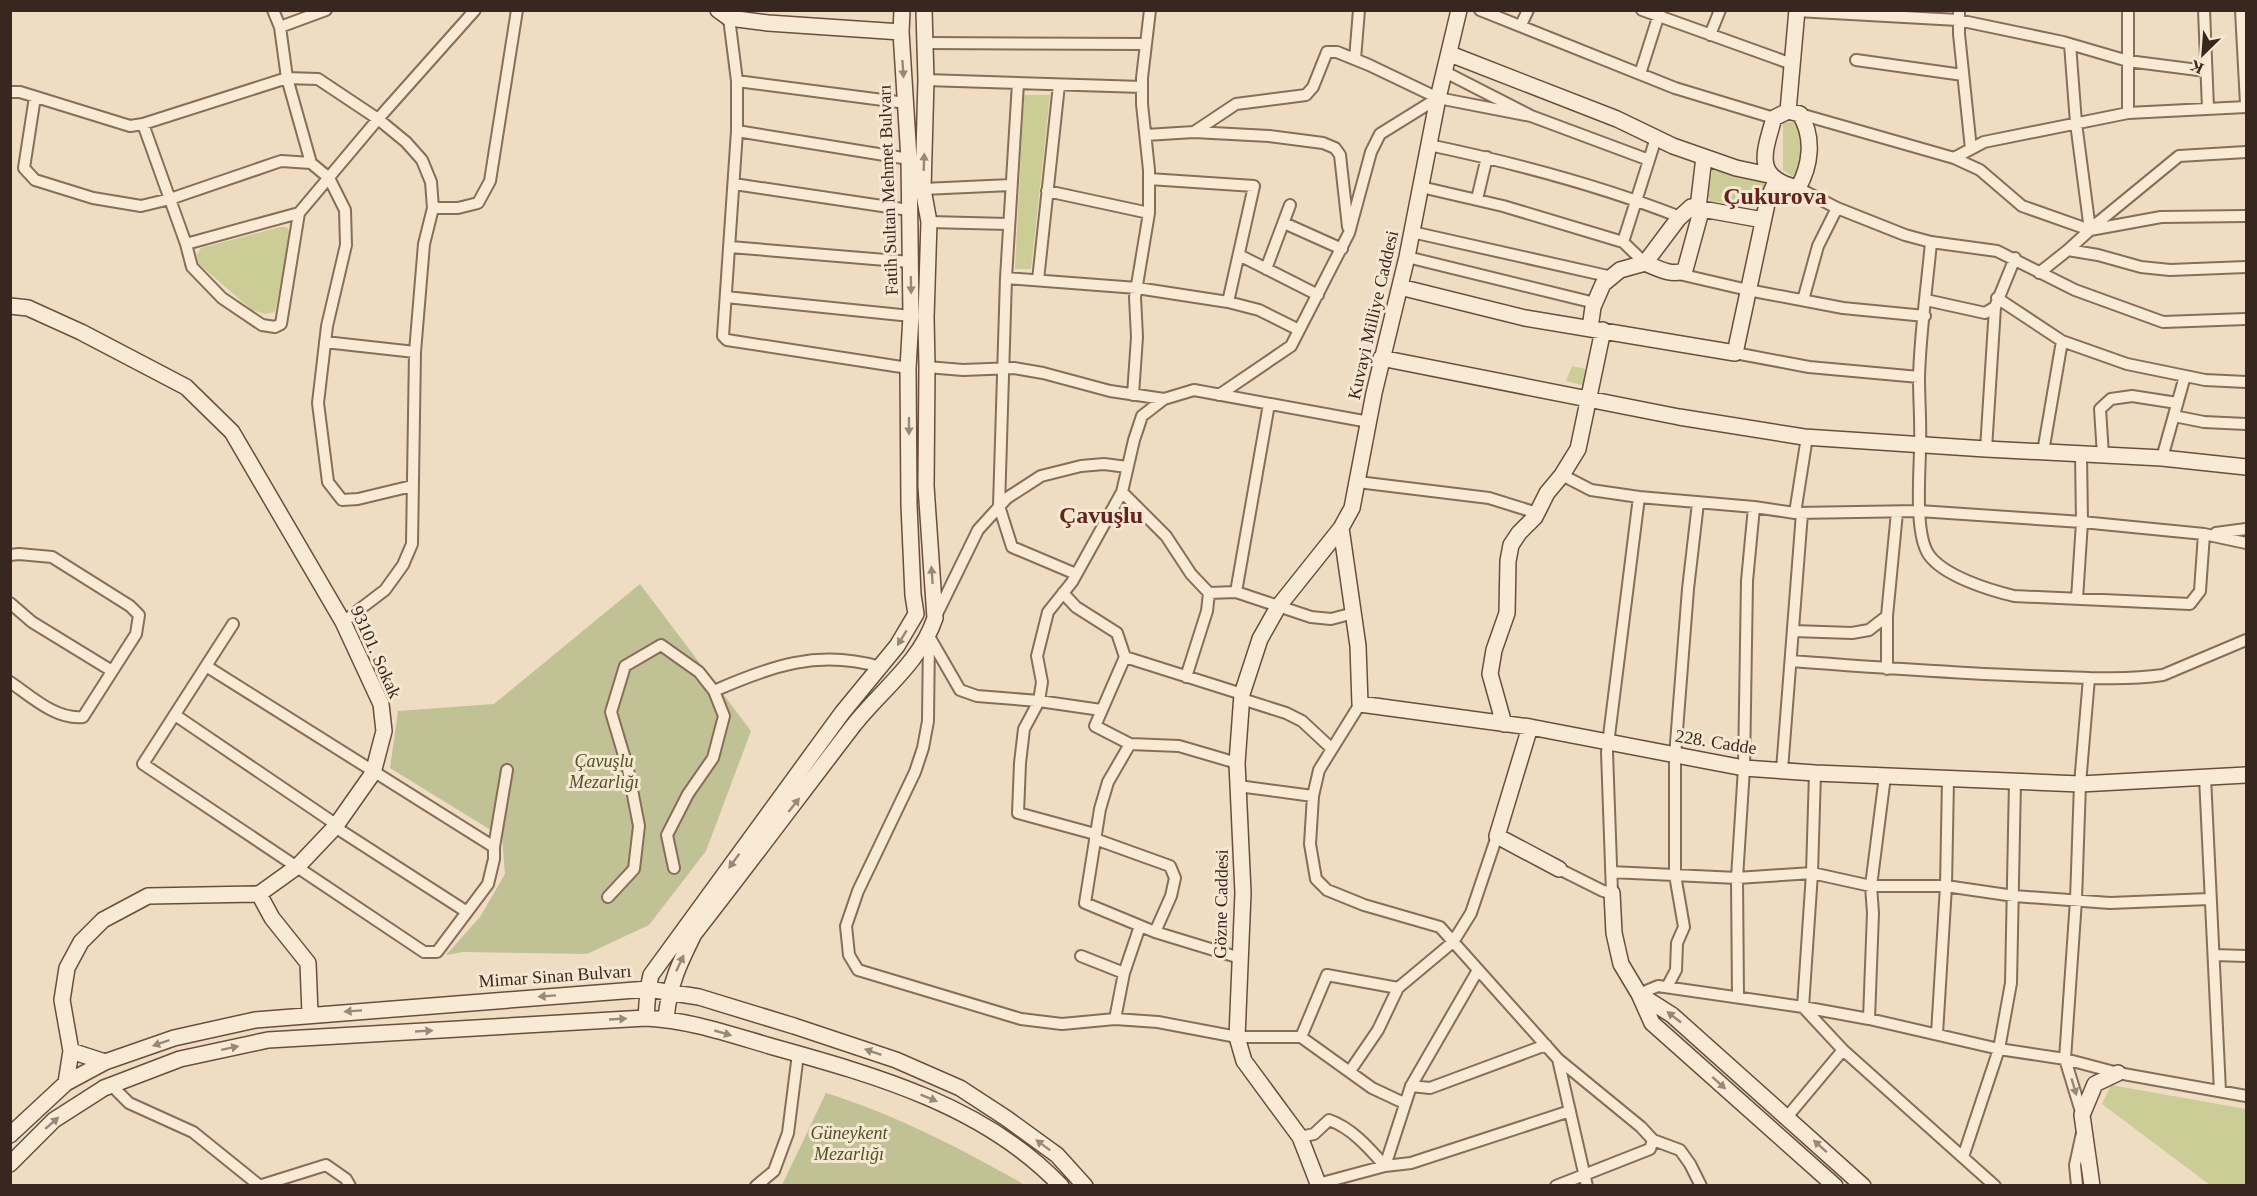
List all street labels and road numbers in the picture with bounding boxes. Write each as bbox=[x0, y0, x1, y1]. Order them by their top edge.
street label: Fatih Sultan Mehmet Bulvarı bbox=[874, 84, 902, 296]
street label: Kuvayi Milliye Caddesi bbox=[1344, 228, 1402, 402]
street label: 93101. Sokak bbox=[347, 603, 405, 701]
street label: 228. Cadde bbox=[1674, 726, 1758, 758]
street label: Gözne Caddesi bbox=[1210, 849, 1232, 959]
street label: Mimar Sinan Bulvarı bbox=[478, 961, 632, 991]

